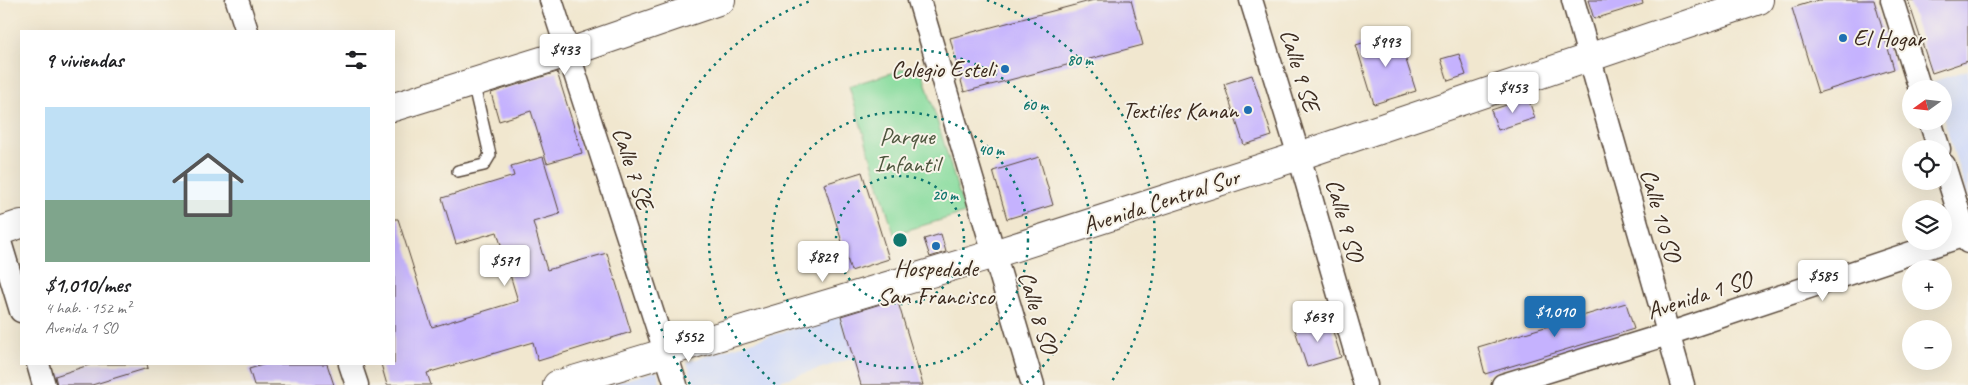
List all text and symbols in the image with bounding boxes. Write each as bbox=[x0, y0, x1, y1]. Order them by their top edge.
place label: El Hogar bbox=[1853, 23, 1927, 53]
street label: Calle 9 SE bbox=[1273, 25, 1328, 118]
pin: $993 bbox=[1356, 26, 1416, 68]
text: $993 bbox=[1372, 32, 1400, 52]
marker: El Hogar bbox=[1837, 32, 1849, 44]
pin: $433 bbox=[535, 34, 595, 76]
text: $433 bbox=[551, 40, 579, 60]
icon: filters bbox=[342, 46, 370, 74]
text: 9 viviendas bbox=[45, 47, 123, 73]
text: 80 m bbox=[1067, 51, 1094, 70]
place label: Colegio Esteli bbox=[891, 54, 998, 84]
marker: Colegio Esteli bbox=[999, 63, 1011, 75]
pin: $453 bbox=[1483, 72, 1543, 114]
text: $453 bbox=[1499, 78, 1527, 98]
north arrow bbox=[1902, 80, 1952, 130]
map controls bbox=[1902, 80, 1952, 370]
place label: Textiles Kanan bbox=[1122, 95, 1239, 125]
text: 60 m bbox=[1022, 96, 1049, 115]
marker: Textiles Kanan bbox=[1242, 104, 1254, 116]
park label: Parque Infantil bbox=[875, 121, 943, 179]
street label: Calle 7 SE bbox=[606, 123, 661, 216]
icon: home bbox=[163, 140, 253, 230]
button: locate bbox=[1902, 140, 1952, 190]
text: 40 m bbox=[978, 141, 1005, 160]
street label: Avenida Central Sur bbox=[1079, 161, 1245, 240]
street label: Calle 10 SO bbox=[1634, 165, 1689, 268]
street label: Calle 9 SO bbox=[1319, 176, 1372, 267]
text: 20 m bbox=[932, 186, 959, 205]
button: layers bbox=[1902, 200, 1952, 250]
centre of rings bbox=[891, 231, 909, 249]
pin: $829 bbox=[793, 240, 853, 283]
marker: Hospedade San Francisco bbox=[930, 240, 942, 252]
pin: $571 bbox=[475, 244, 535, 287]
text: $829 bbox=[809, 247, 837, 267]
text: $571 bbox=[491, 251, 519, 271]
place label: Hospedade San Francisco bbox=[878, 253, 996, 311]
pin: $585 bbox=[1793, 260, 1853, 302]
button: + bbox=[1902, 260, 1952, 310]
street label: Avenida 1 SO bbox=[1643, 263, 1758, 326]
text: $585 bbox=[1809, 266, 1837, 286]
street label: Calle 8 SO bbox=[1011, 267, 1066, 359]
text: $1,010/mes bbox=[45, 272, 130, 298]
pin: $1,010 bbox=[1514, 296, 1596, 338]
text: 4 hab. · 152 m² bbox=[45, 298, 131, 318]
pin: $639 bbox=[1288, 300, 1348, 343]
text: $1,010 bbox=[1535, 302, 1575, 322]
text: $639 bbox=[1304, 307, 1332, 327]
text: Avenida 1 SO bbox=[45, 318, 117, 338]
pin: $552 bbox=[659, 320, 719, 363]
button: − bbox=[1902, 320, 1952, 370]
text: $552 bbox=[675, 327, 703, 347]

